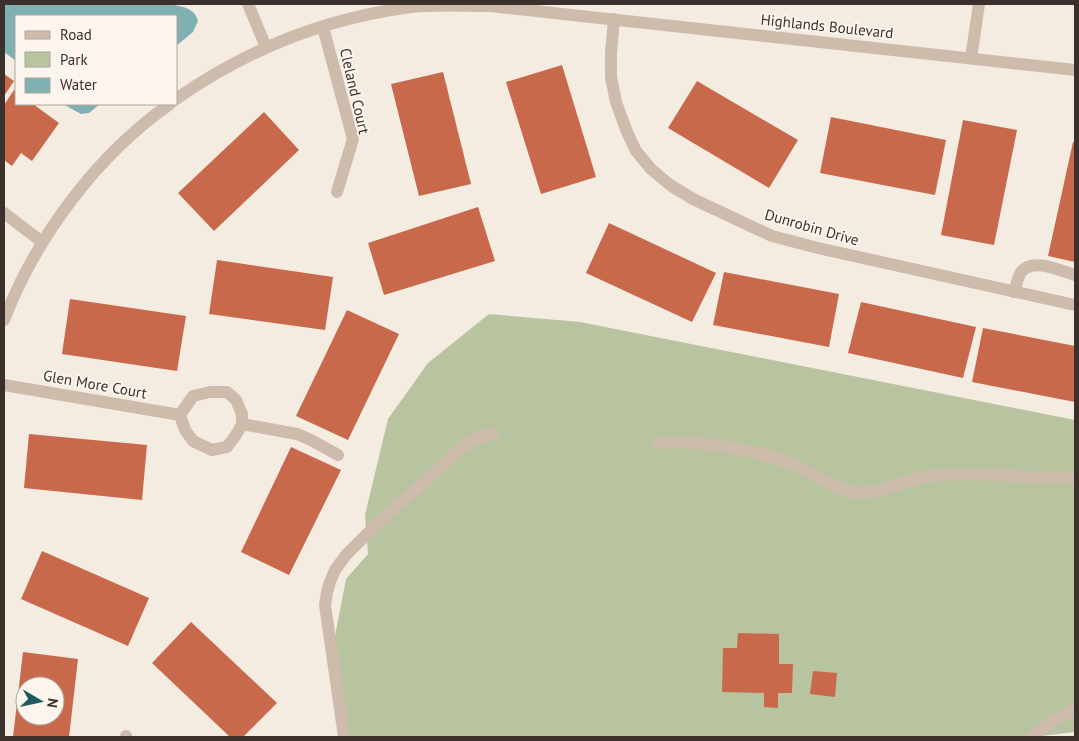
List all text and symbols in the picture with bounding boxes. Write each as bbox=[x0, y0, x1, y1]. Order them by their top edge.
street label: Highlands Boulevard bbox=[760, 10, 894, 42]
legend bbox=[15, 15, 178, 105]
text: Road bbox=[60, 25, 92, 44]
street label: Cleland Court bbox=[336, 46, 374, 136]
text: Park bbox=[60, 50, 88, 69]
text: Water bbox=[60, 75, 97, 94]
street label: Dunrobin Drive bbox=[763, 204, 861, 250]
street label: Glen More Court bbox=[42, 366, 148, 402]
north arrow bbox=[15, 676, 65, 726]
text: N bbox=[43, 697, 62, 709]

